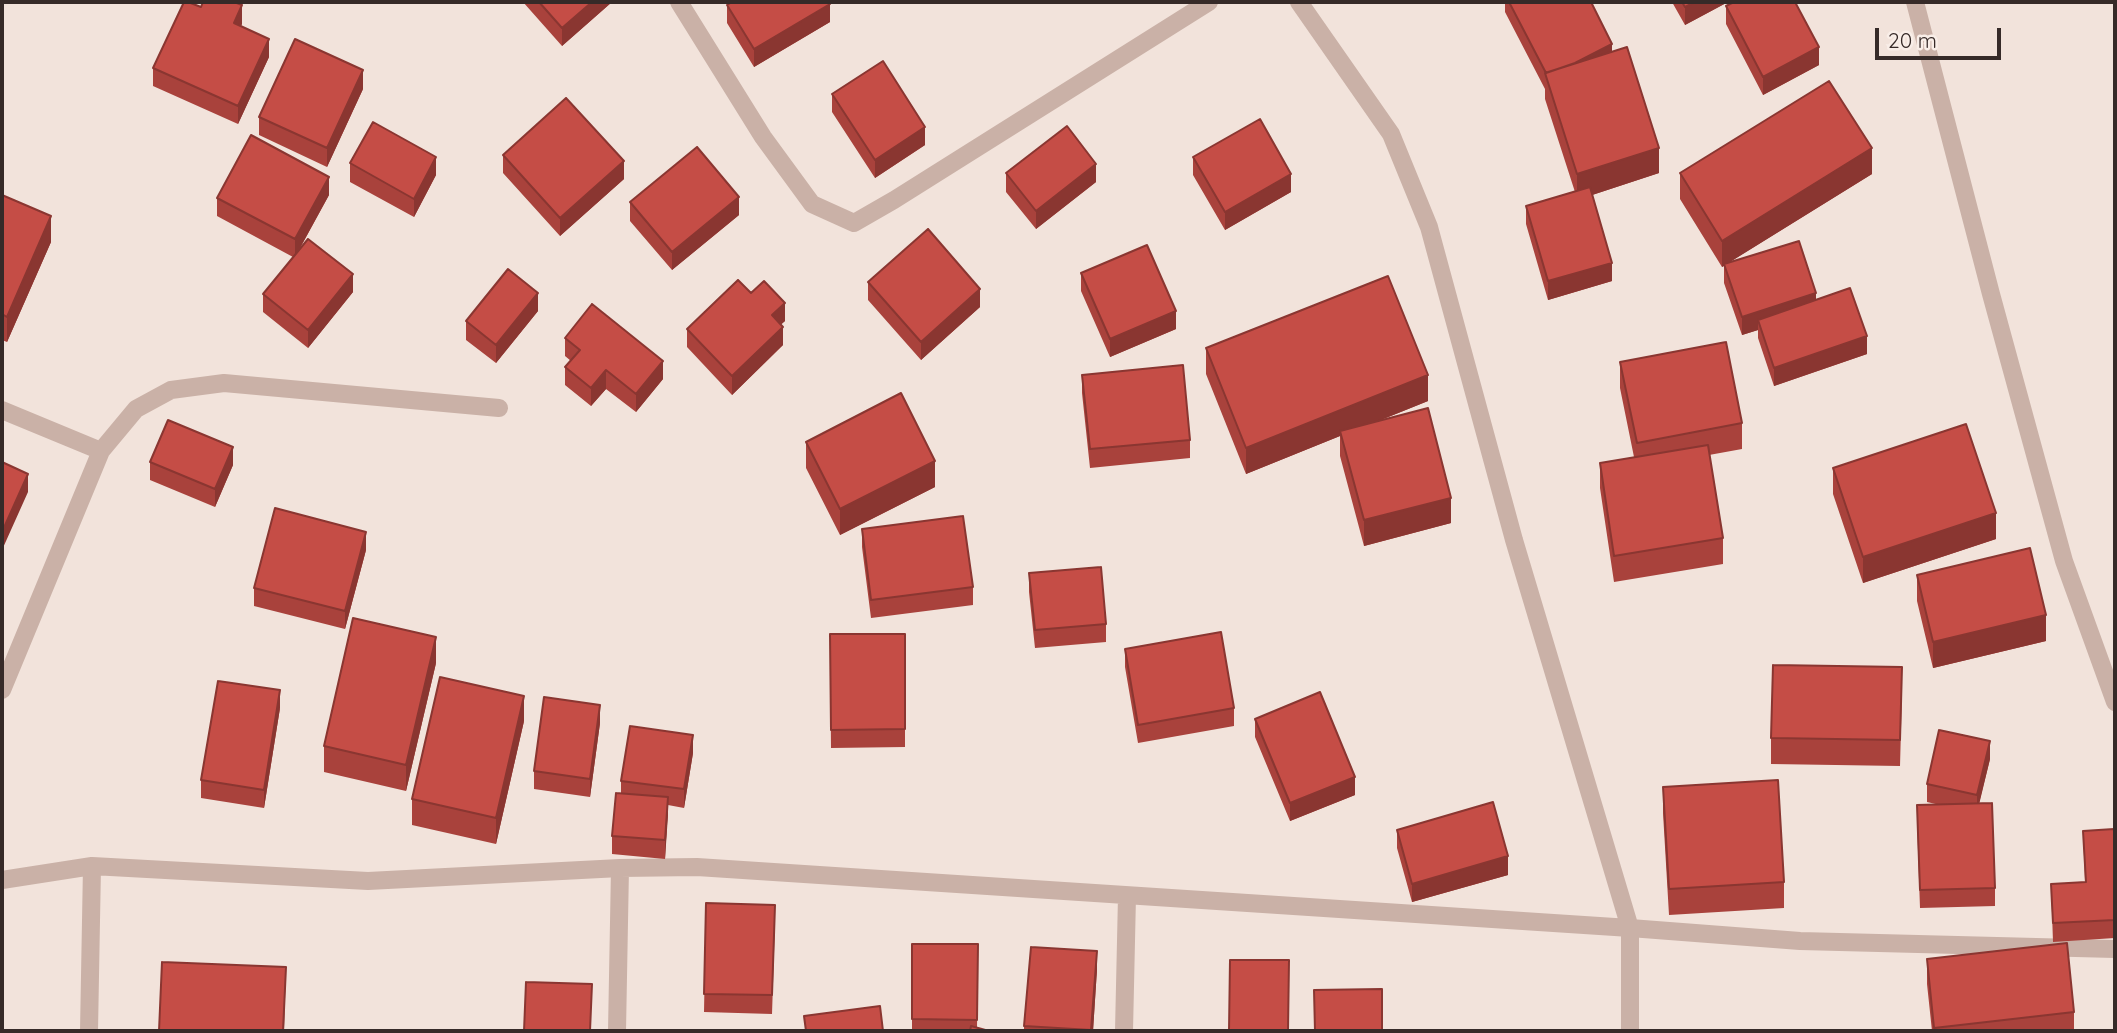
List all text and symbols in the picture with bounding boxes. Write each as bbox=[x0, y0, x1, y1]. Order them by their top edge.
scale bar bbox=[1879, 14, 2005, 58]
text: 20 m bbox=[1888, 27, 1937, 53]

